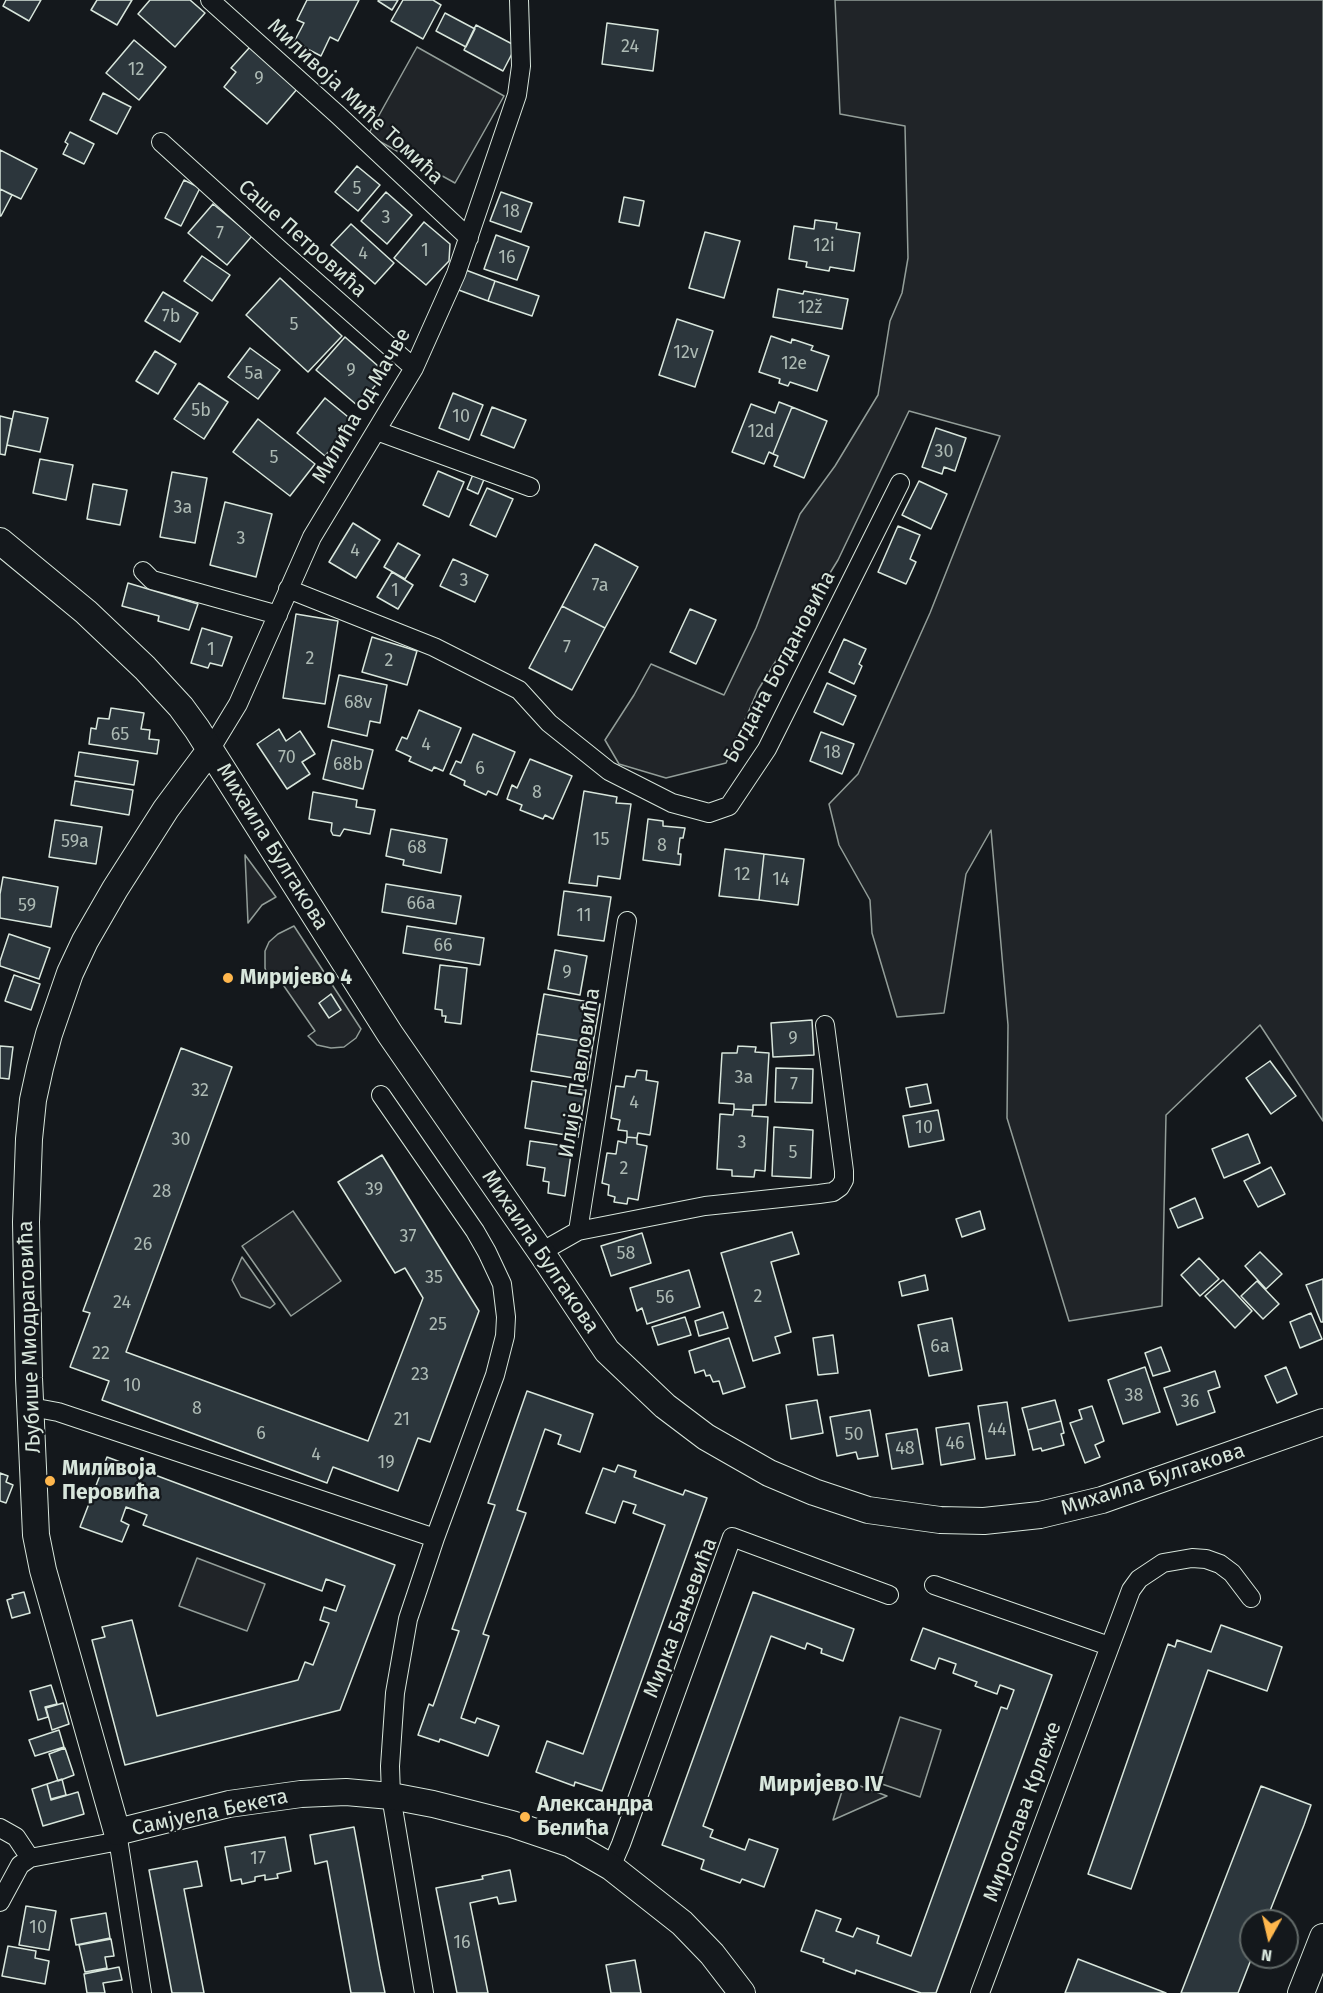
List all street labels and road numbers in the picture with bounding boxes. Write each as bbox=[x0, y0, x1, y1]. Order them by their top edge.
street label: Миливоја Миће Томића bbox=[262, 14, 448, 190]
street label: Саше Петровића bbox=[233, 175, 371, 303]
street label: Милића од Мачве bbox=[307, 324, 417, 488]
street label: Богдана Богдановића bbox=[719, 567, 841, 767]
street label: Михаила Булгакова bbox=[210, 759, 334, 935]
street label: Илије Павловића bbox=[554, 986, 606, 1160]
street label: Михаила Булгакова bbox=[476, 1165, 604, 1339]
street label: Љубише Миодраговића bbox=[13, 1220, 47, 1454]
street label: Михаила Булгакова bbox=[1058, 1438, 1248, 1522]
street label: Мирка Бањевића bbox=[639, 1534, 723, 1702]
street label: Мирослава Крлеже bbox=[979, 1718, 1067, 1906]
street label: Самјуела Бекета bbox=[130, 1784, 290, 1842]

